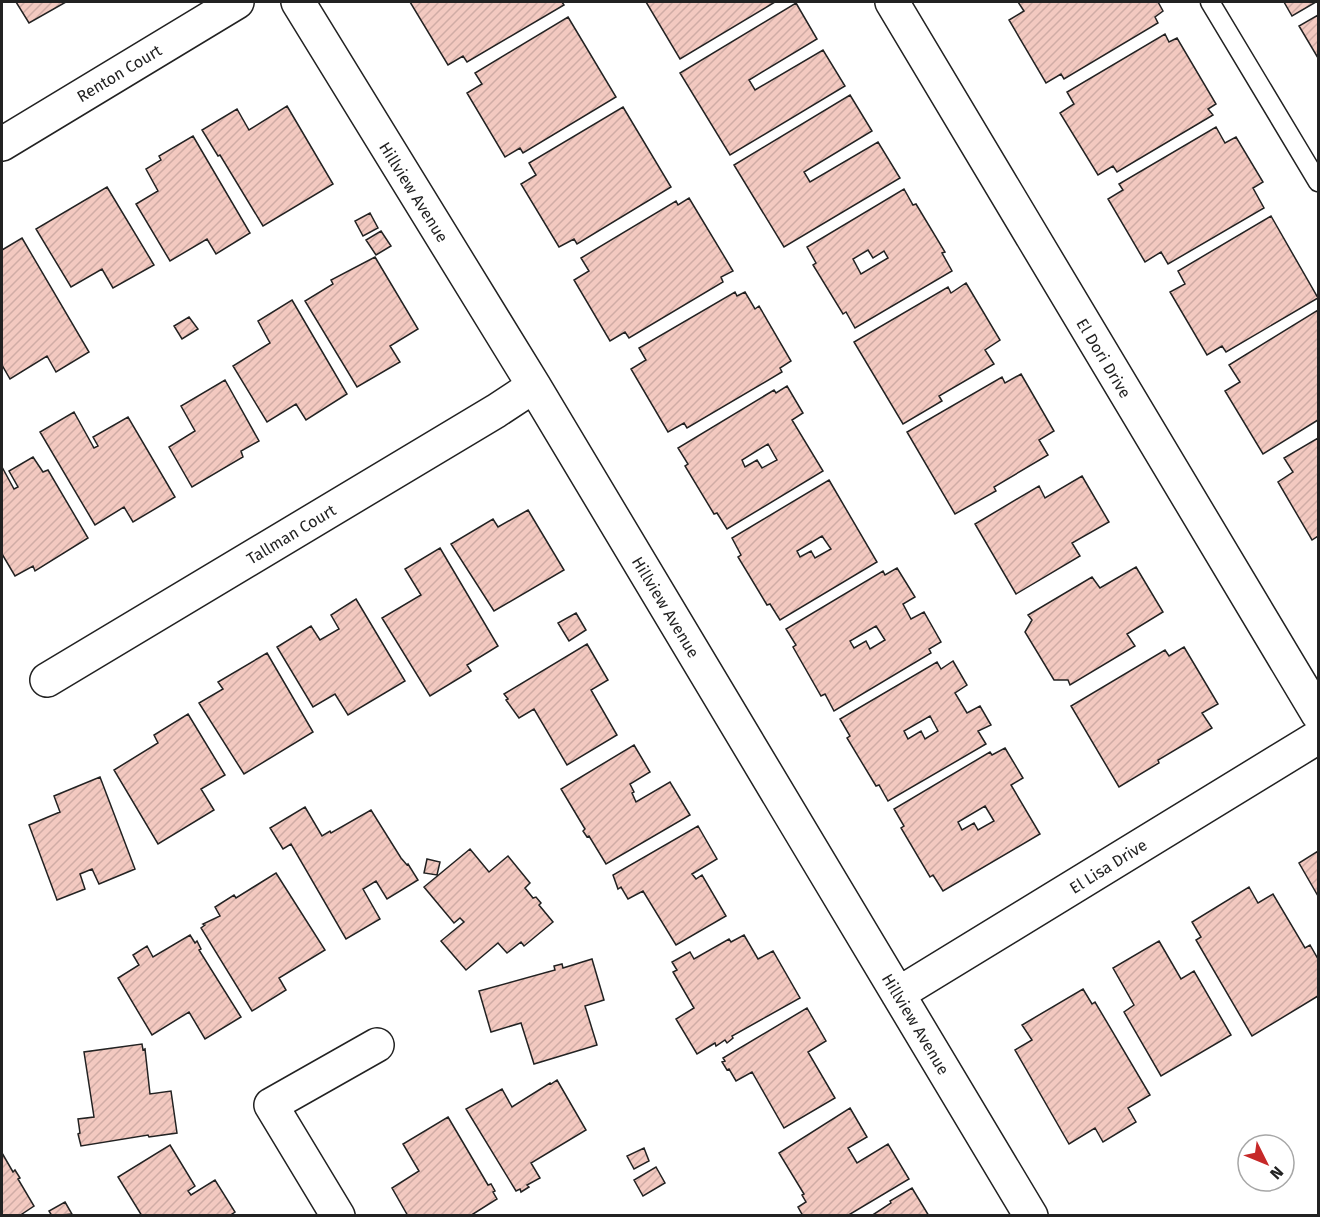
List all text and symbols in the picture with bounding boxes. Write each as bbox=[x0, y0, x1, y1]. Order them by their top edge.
street label: Renton Court bbox=[74, 41, 165, 106]
street label: Hillview Avenue bbox=[375, 139, 452, 246]
street label: El Dori Drive bbox=[1072, 315, 1135, 402]
street label: Tallman Court bbox=[243, 500, 339, 569]
street label: Hillview Avenue bbox=[628, 553, 703, 661]
street label: El Lisa Drive bbox=[1066, 835, 1150, 898]
street label: Hillview Avenue bbox=[878, 970, 953, 1078]
north arrow bbox=[1236, 1133, 1296, 1193]
text: N bbox=[1266, 1163, 1287, 1183]

